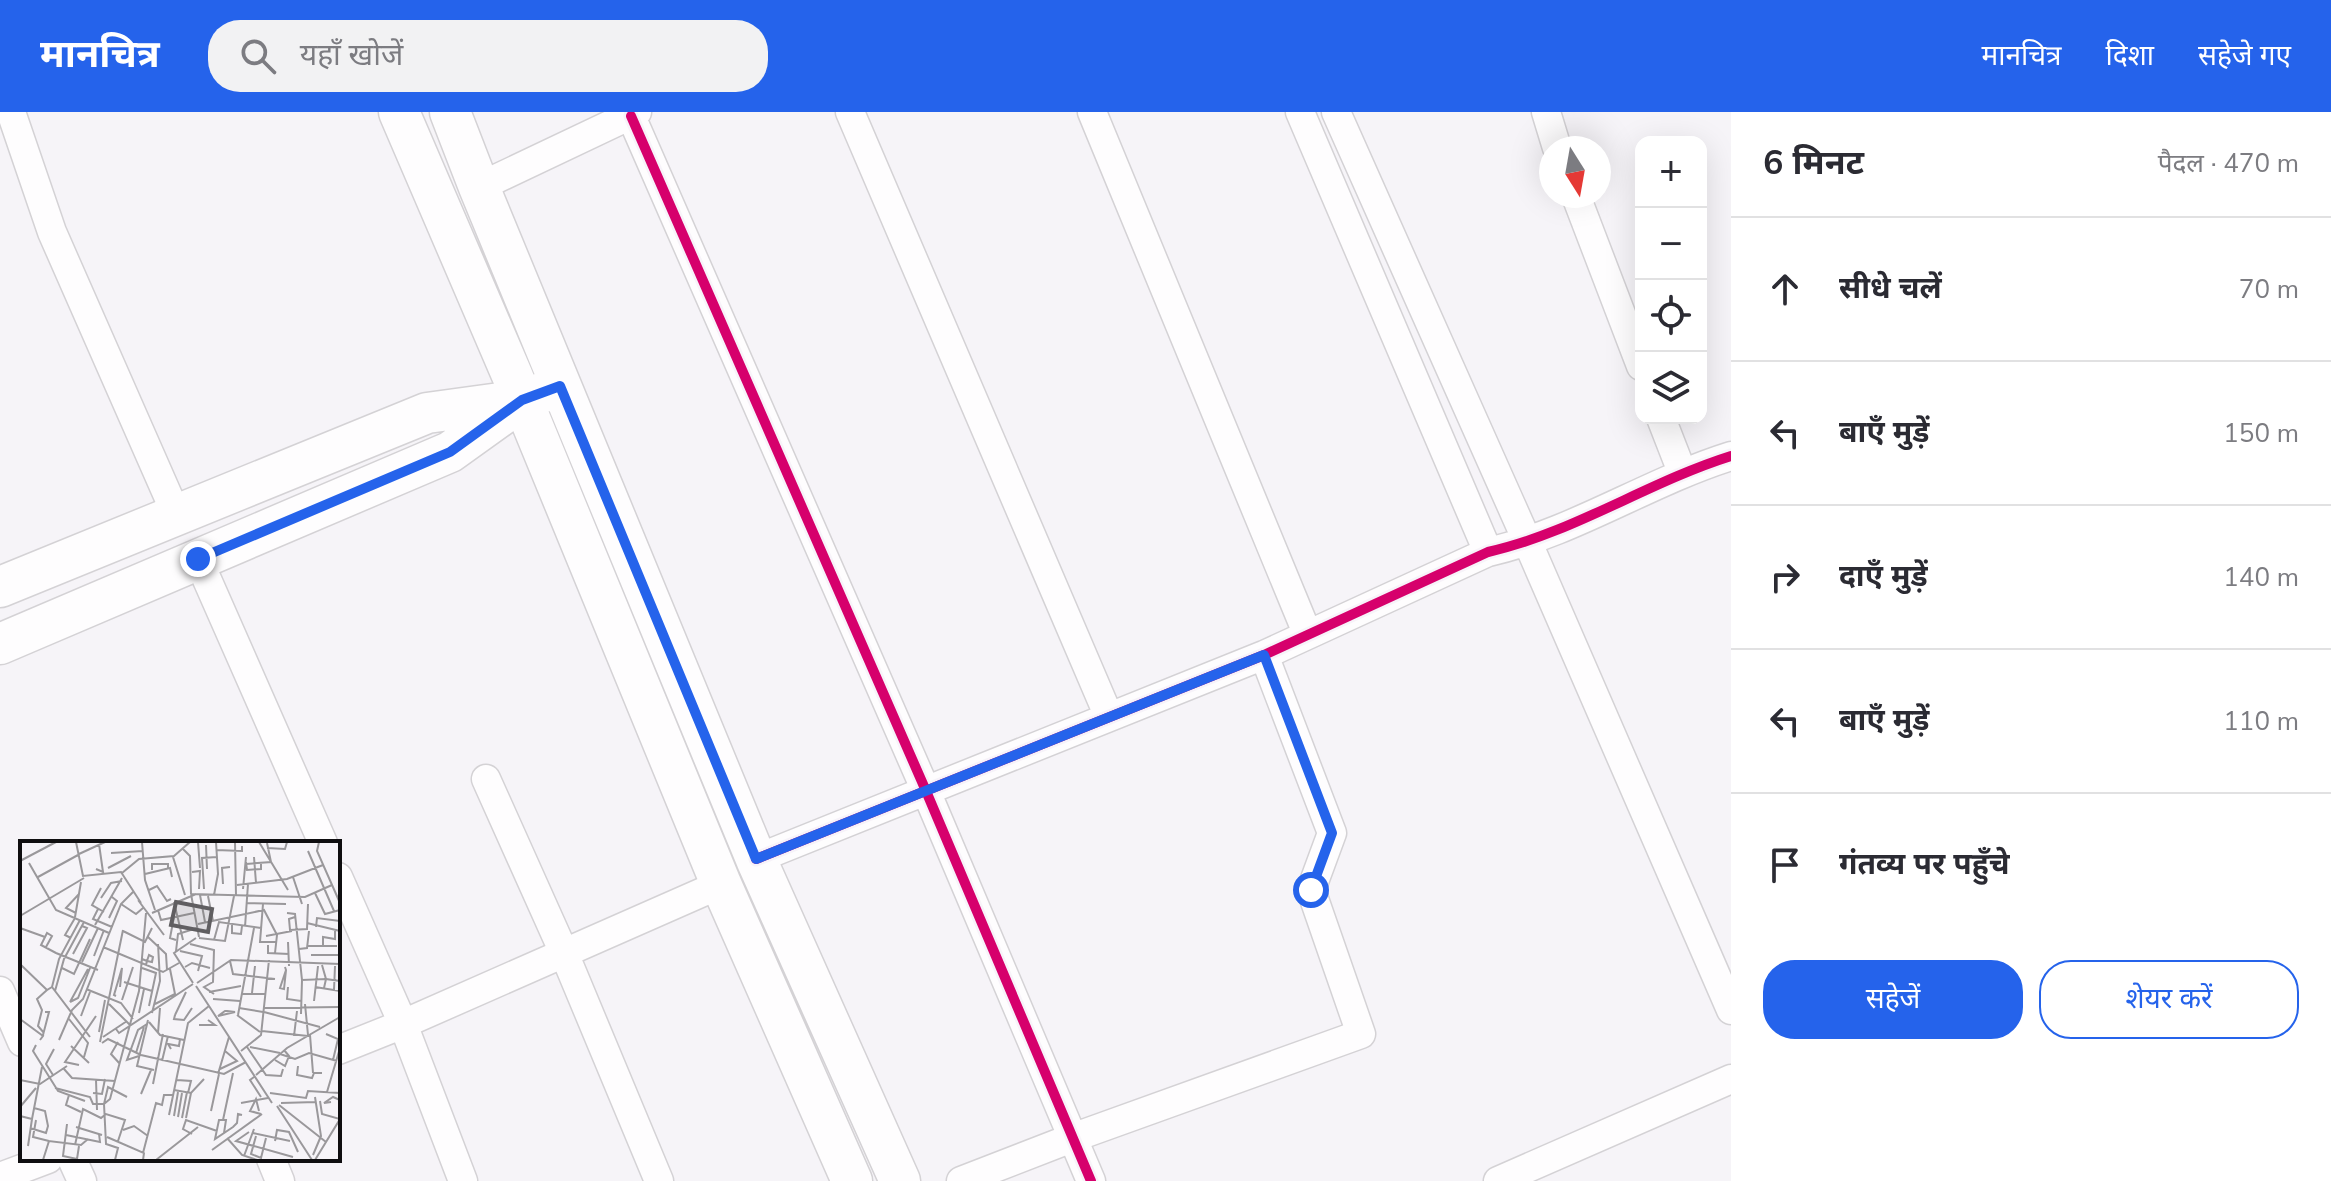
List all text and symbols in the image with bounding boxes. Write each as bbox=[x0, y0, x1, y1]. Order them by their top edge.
search box bbox=[208, 20, 768, 92]
text: मानचित्र bbox=[40, 29, 160, 80]
icon: search bbox=[236, 34, 280, 78]
text: यहाँ खोजें bbox=[300, 35, 403, 76]
text: मानचित्र bbox=[1982, 37, 2062, 75]
text: दिशा bbox=[2106, 37, 2154, 75]
text: सहेजे गए bbox=[2198, 37, 2291, 75]
north arrow bbox=[1539, 136, 1611, 208]
map controls bbox=[1635, 136, 1707, 424]
button: + bbox=[1635, 136, 1707, 208]
text: 6 मिनट bbox=[1763, 140, 1864, 186]
text: पैदल · 470 m bbox=[2158, 146, 2299, 181]
button: − bbox=[1635, 208, 1707, 280]
icon: ahead bbox=[1763, 267, 1807, 311]
text: सीधे चलें bbox=[1839, 268, 1942, 309]
text: 70 m bbox=[2239, 272, 2299, 307]
button: locate bbox=[1635, 280, 1707, 352]
button: layers bbox=[1635, 352, 1707, 424]
icon: left bbox=[1763, 411, 1807, 455]
text: बाएँ मुड़ें bbox=[1839, 412, 1929, 453]
text: 150 m bbox=[2223, 416, 2299, 451]
route end bbox=[180, 541, 216, 577]
icon: right bbox=[1763, 555, 1807, 599]
text: दाएँ मुड़ें bbox=[1839, 556, 1928, 597]
text: 140 m bbox=[2223, 560, 2299, 595]
icon: left bbox=[1763, 699, 1807, 743]
text: बाएँ मुड़ें bbox=[1839, 700, 1929, 741]
text: 110 m bbox=[2223, 704, 2299, 739]
inset map bbox=[20, 841, 340, 1161]
icon: arrive bbox=[1763, 843, 1807, 887]
text: गंतव्य पर पहुँचे bbox=[1839, 844, 2009, 885]
route start bbox=[1293, 872, 1329, 908]
button: सहेजें bbox=[1763, 960, 2023, 1039]
button: शेयर करें bbox=[2039, 960, 2299, 1039]

